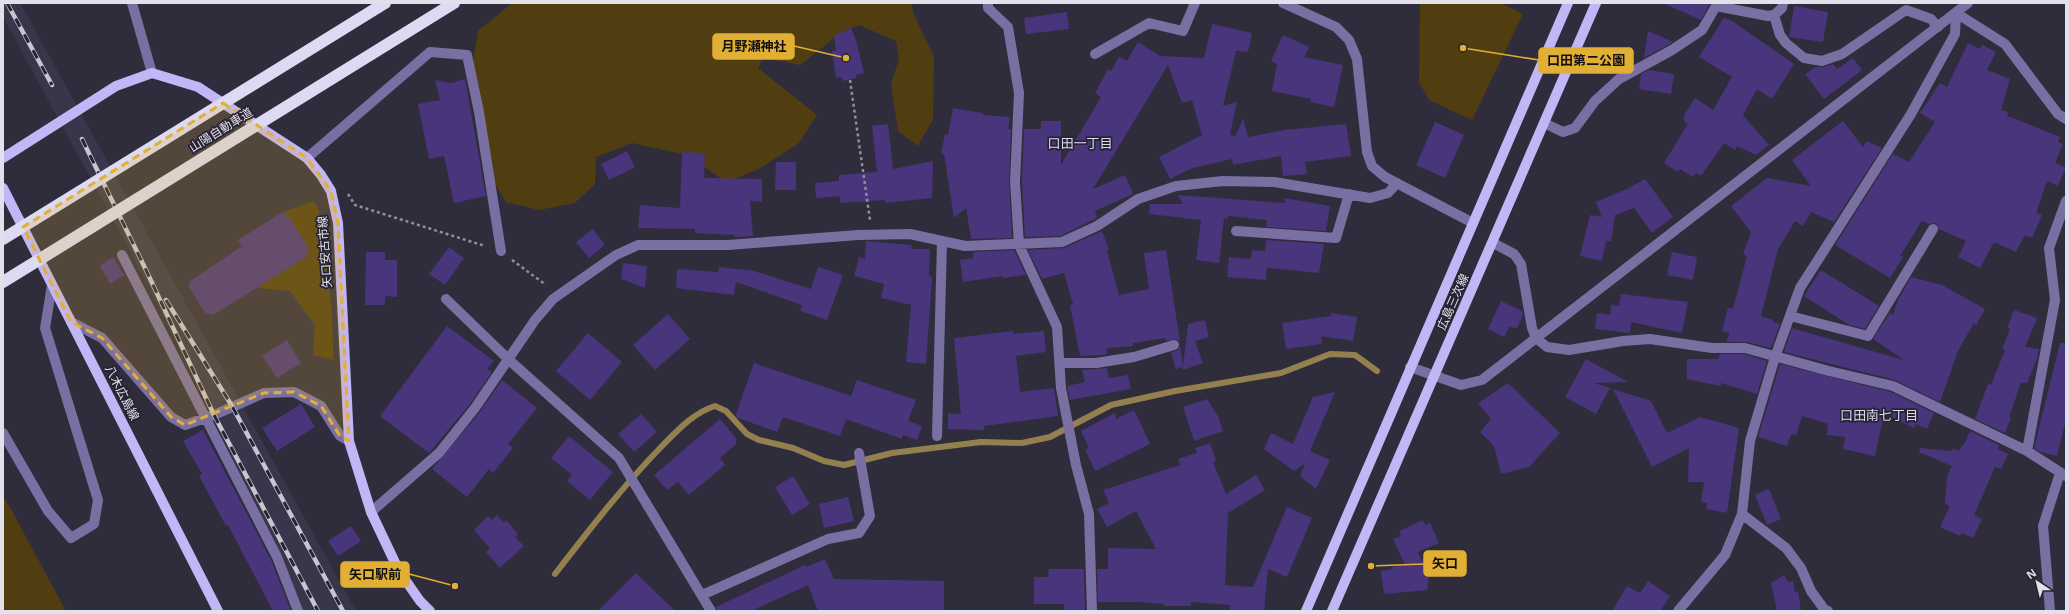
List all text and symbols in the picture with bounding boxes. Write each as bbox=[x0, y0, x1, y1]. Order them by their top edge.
callout: 月野瀬神社 bbox=[713, 34, 794, 59]
text: 月野瀬神社 bbox=[721, 37, 787, 55]
callout: 口田第二公園 bbox=[1539, 48, 1633, 73]
text: 口田第二公園 bbox=[1547, 51, 1625, 69]
street label: 山陽自動車道 bbox=[186, 103, 256, 156]
district label: 口田一丁目 bbox=[1047, 134, 1113, 152]
street label: 矢口安古市線 bbox=[314, 216, 335, 289]
street label: 広島三次線 bbox=[1433, 271, 1473, 333]
street label: 八木広島線 bbox=[101, 362, 144, 423]
district label: 口田南七丁目 bbox=[1840, 406, 1918, 424]
callout: 矢口 bbox=[1424, 551, 1466, 576]
text: 矢口 bbox=[1432, 554, 1458, 572]
callout: 矢口駅前 bbox=[341, 562, 409, 587]
north arrow bbox=[2017, 562, 2057, 602]
text: 矢口駅前 bbox=[349, 565, 401, 583]
text: N bbox=[2023, 565, 2039, 582]

